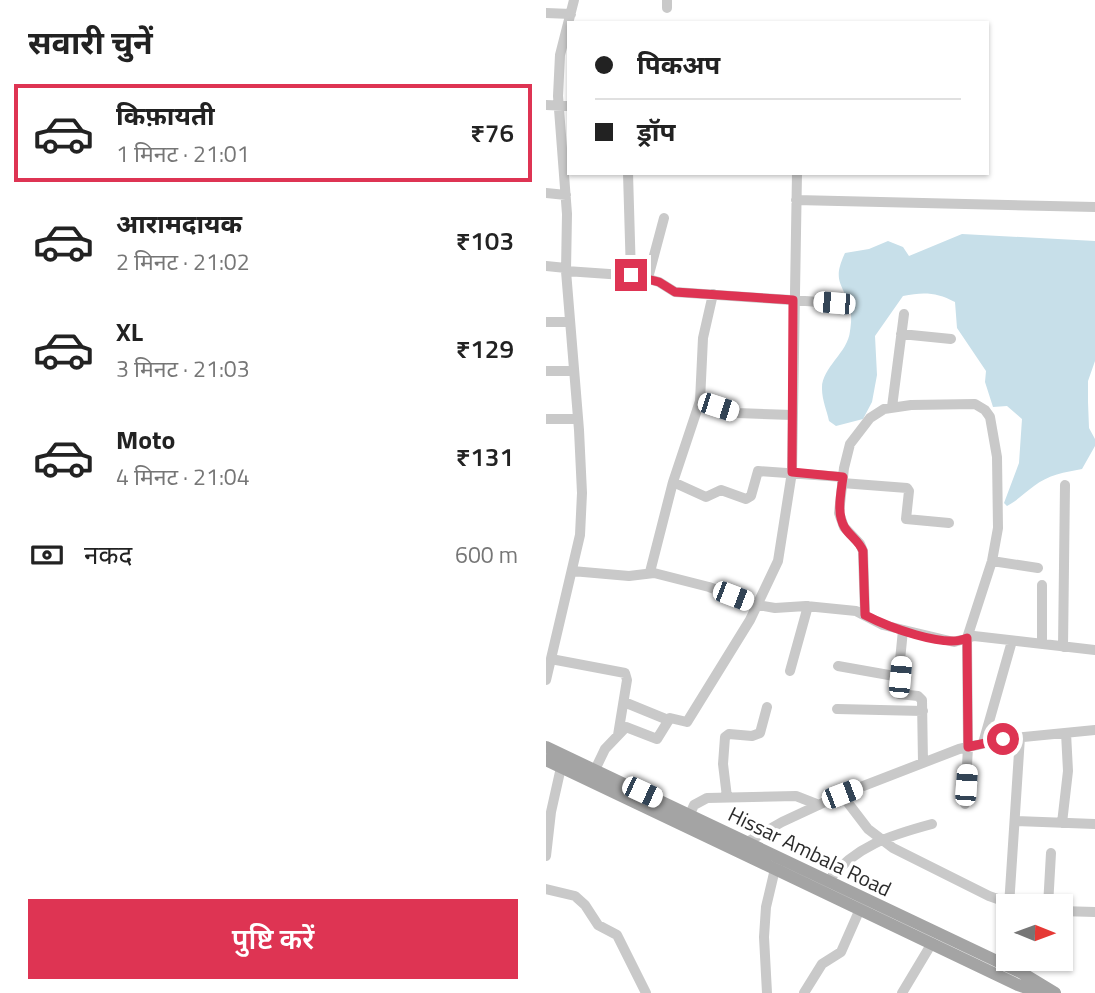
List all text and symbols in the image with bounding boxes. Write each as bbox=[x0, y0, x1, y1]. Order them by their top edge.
text: सवारी चुनें bbox=[28, 18, 153, 66]
text: पिकअप bbox=[637, 45, 720, 84]
text: किफ़ायती bbox=[116, 96, 215, 135]
icon: car bbox=[32, 102, 95, 165]
text: ड्रॉप bbox=[637, 112, 675, 151]
text: ₹76 bbox=[470, 113, 514, 152]
text: 1 मिनट · 21:01 bbox=[116, 136, 250, 171]
text: आरामदायक bbox=[116, 204, 242, 243]
icon: car bbox=[32, 210, 95, 273]
text: ₹103 bbox=[456, 221, 514, 260]
text: 2 मिनट · 21:02 bbox=[116, 244, 250, 279]
route end bbox=[615, 259, 647, 291]
car bbox=[813, 291, 856, 315]
text: XL bbox=[116, 312, 143, 351]
icon: car bbox=[32, 318, 95, 381]
text: ₹129 bbox=[456, 329, 514, 368]
text: 3 मिनट · 21:03 bbox=[116, 351, 250, 386]
car bbox=[695, 391, 742, 423]
text: Moto bbox=[116, 420, 175, 459]
icon: car bbox=[32, 426, 95, 489]
text: ₹131 bbox=[456, 437, 514, 476]
text: 4 मिनट · 21:04 bbox=[116, 459, 250, 494]
text: नकद bbox=[84, 535, 132, 574]
icon: cash bbox=[28, 536, 66, 574]
text: 600 m bbox=[455, 537, 518, 572]
car bbox=[710, 579, 757, 613]
car bbox=[888, 655, 913, 699]
route start bbox=[987, 723, 1019, 755]
car bbox=[955, 763, 978, 807]
car bbox=[619, 774, 666, 810]
car bbox=[819, 777, 866, 811]
street label: Hissar Ambala Road bbox=[723, 798, 897, 904]
north arrow bbox=[996, 894, 1073, 971]
map controls bbox=[996, 894, 1073, 971]
button: पुष्टि करें bbox=[28, 899, 518, 979]

